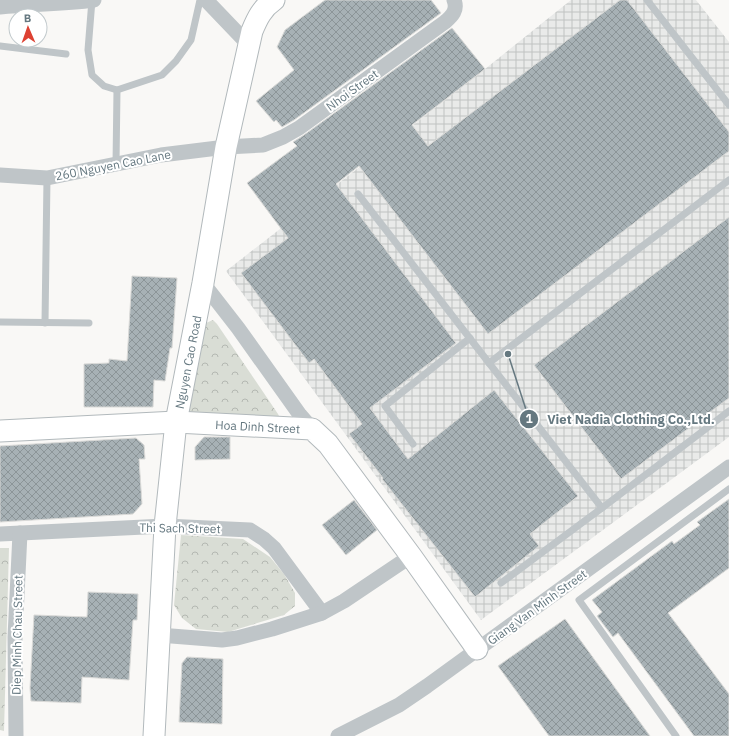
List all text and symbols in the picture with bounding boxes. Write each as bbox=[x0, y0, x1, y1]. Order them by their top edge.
north arrow bbox=[8, 8, 48, 48]
text: B bbox=[24, 11, 32, 25]
street label: Nhoi Street bbox=[323, 66, 381, 114]
street label: 260 Nguyen Cao Lane bbox=[54, 146, 172, 184]
street label: Nguyen Cao Road bbox=[171, 314, 204, 410]
callout: Viet Nadia Clothing Co.,Ltd. bbox=[519, 407, 723, 432]
text: 1 bbox=[525, 411, 533, 426]
text: Viet Nadia Clothing Co.,Ltd. bbox=[547, 411, 715, 428]
street label: Hoa Dinh Street bbox=[215, 417, 301, 436]
street label: Thi Sach Street bbox=[139, 520, 221, 536]
street label: Giang Van Minh Street bbox=[485, 566, 589, 648]
street label: Diep Minh Chau Street bbox=[8, 575, 26, 695]

